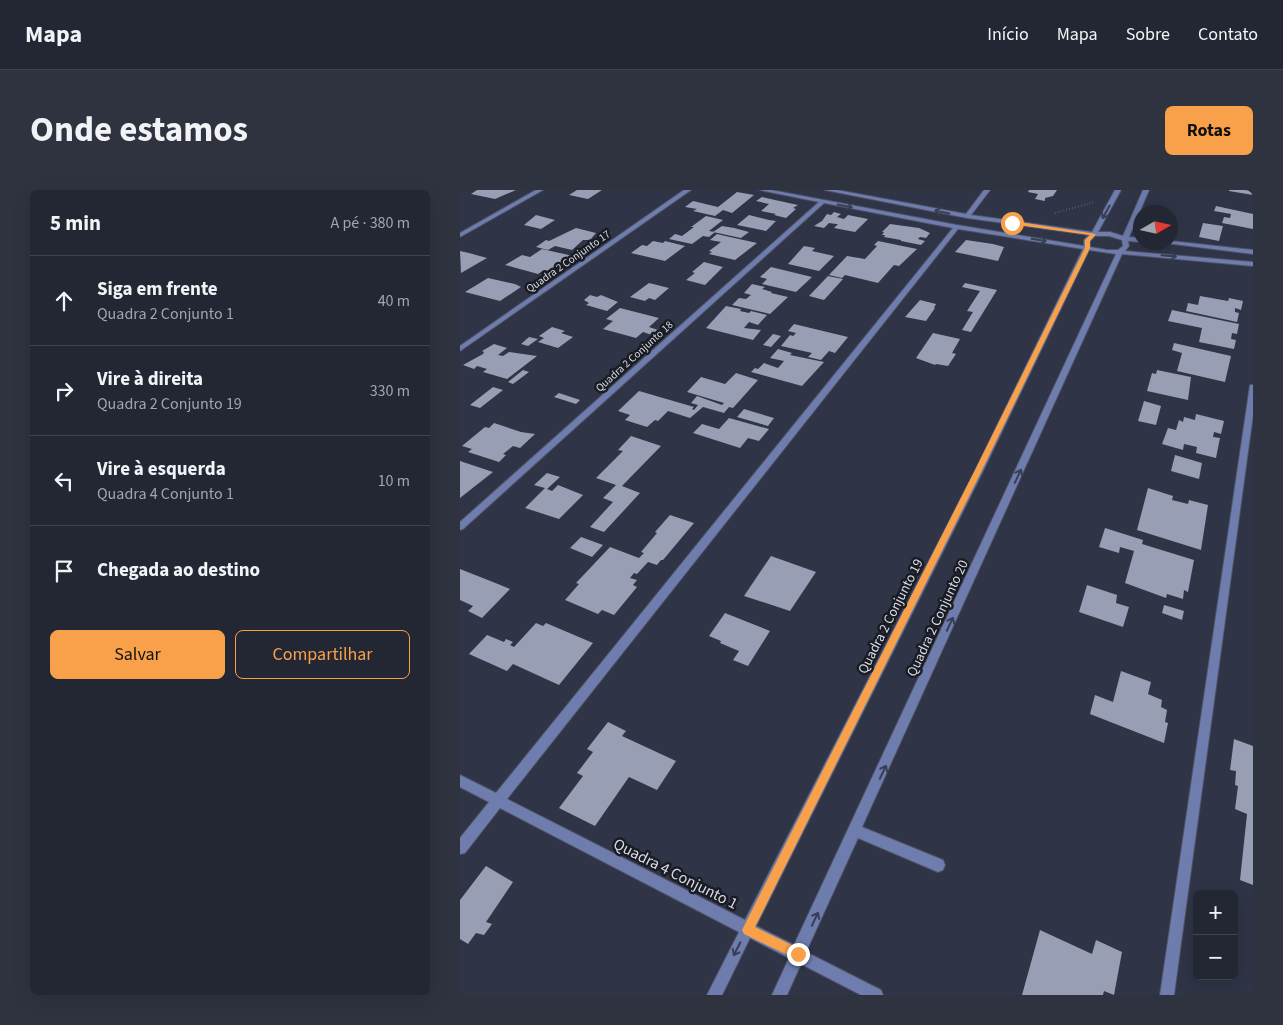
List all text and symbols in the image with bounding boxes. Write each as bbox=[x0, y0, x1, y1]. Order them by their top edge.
text: Mapa bbox=[25, 17, 82, 52]
text: Início bbox=[987, 22, 1029, 47]
text: Mapa bbox=[1057, 22, 1098, 47]
text: Sobre bbox=[1126, 22, 1170, 47]
text: Contato bbox=[1198, 22, 1258, 47]
text: Onde estamos bbox=[30, 105, 248, 155]
button: Rotas bbox=[1165, 106, 1253, 155]
one-way arrow bbox=[836, 202, 852, 212]
one-way arrow bbox=[1101, 204, 1110, 219]
north arrow bbox=[1133, 205, 1178, 250]
one-way arrow bbox=[934, 206, 950, 216]
text: 5 min bbox=[50, 208, 101, 238]
text: A pé · 380 m bbox=[331, 212, 410, 234]
route start bbox=[1001, 212, 1024, 235]
street label: Quadra 2 Conjunto 17 bbox=[523, 227, 613, 296]
one-way arrow bbox=[1031, 236, 1047, 246]
one-way arrow bbox=[1160, 252, 1176, 261]
text: Siga em frente bbox=[97, 276, 218, 303]
icon: ahead bbox=[50, 287, 78, 315]
text: 40 m bbox=[378, 290, 410, 312]
text: Quadra 2 Conjunto 1 bbox=[97, 303, 234, 325]
street label: Quadra 2 Conjunto 18 bbox=[592, 317, 677, 395]
text: Vire à direita bbox=[97, 366, 203, 393]
icon: right bbox=[50, 377, 78, 405]
text: 330 m bbox=[370, 380, 410, 402]
text: Quadra 2 Conjunto 19 bbox=[97, 393, 242, 415]
text: Vire à esquerda bbox=[97, 456, 226, 483]
icon: left bbox=[50, 467, 78, 495]
one-way arrow bbox=[1014, 469, 1023, 484]
text: 10 m bbox=[378, 470, 410, 492]
text: Quadra 4 Conjunto 1 bbox=[97, 483, 234, 505]
street label: Quadra 2 Conjunto 19 bbox=[853, 555, 929, 677]
icon: arrive bbox=[50, 557, 78, 585]
text: Chegada ao destino bbox=[97, 557, 260, 584]
street label: Quadra 2 Conjunto 20 bbox=[902, 557, 974, 680]
one-way arrow bbox=[946, 617, 956, 632]
button: Salvar bbox=[50, 630, 225, 679]
button: Compartilhar bbox=[235, 630, 410, 679]
one-way arrow bbox=[879, 765, 888, 780]
street label: Quadra 4 Conjunto 1 bbox=[610, 833, 742, 915]
map controls bbox=[1193, 890, 1238, 980]
button: + bbox=[1193, 890, 1238, 935]
one-way arrow bbox=[810, 912, 820, 927]
button: − bbox=[1193, 935, 1238, 980]
one-way arrow bbox=[732, 942, 742, 957]
route end bbox=[787, 943, 810, 966]

